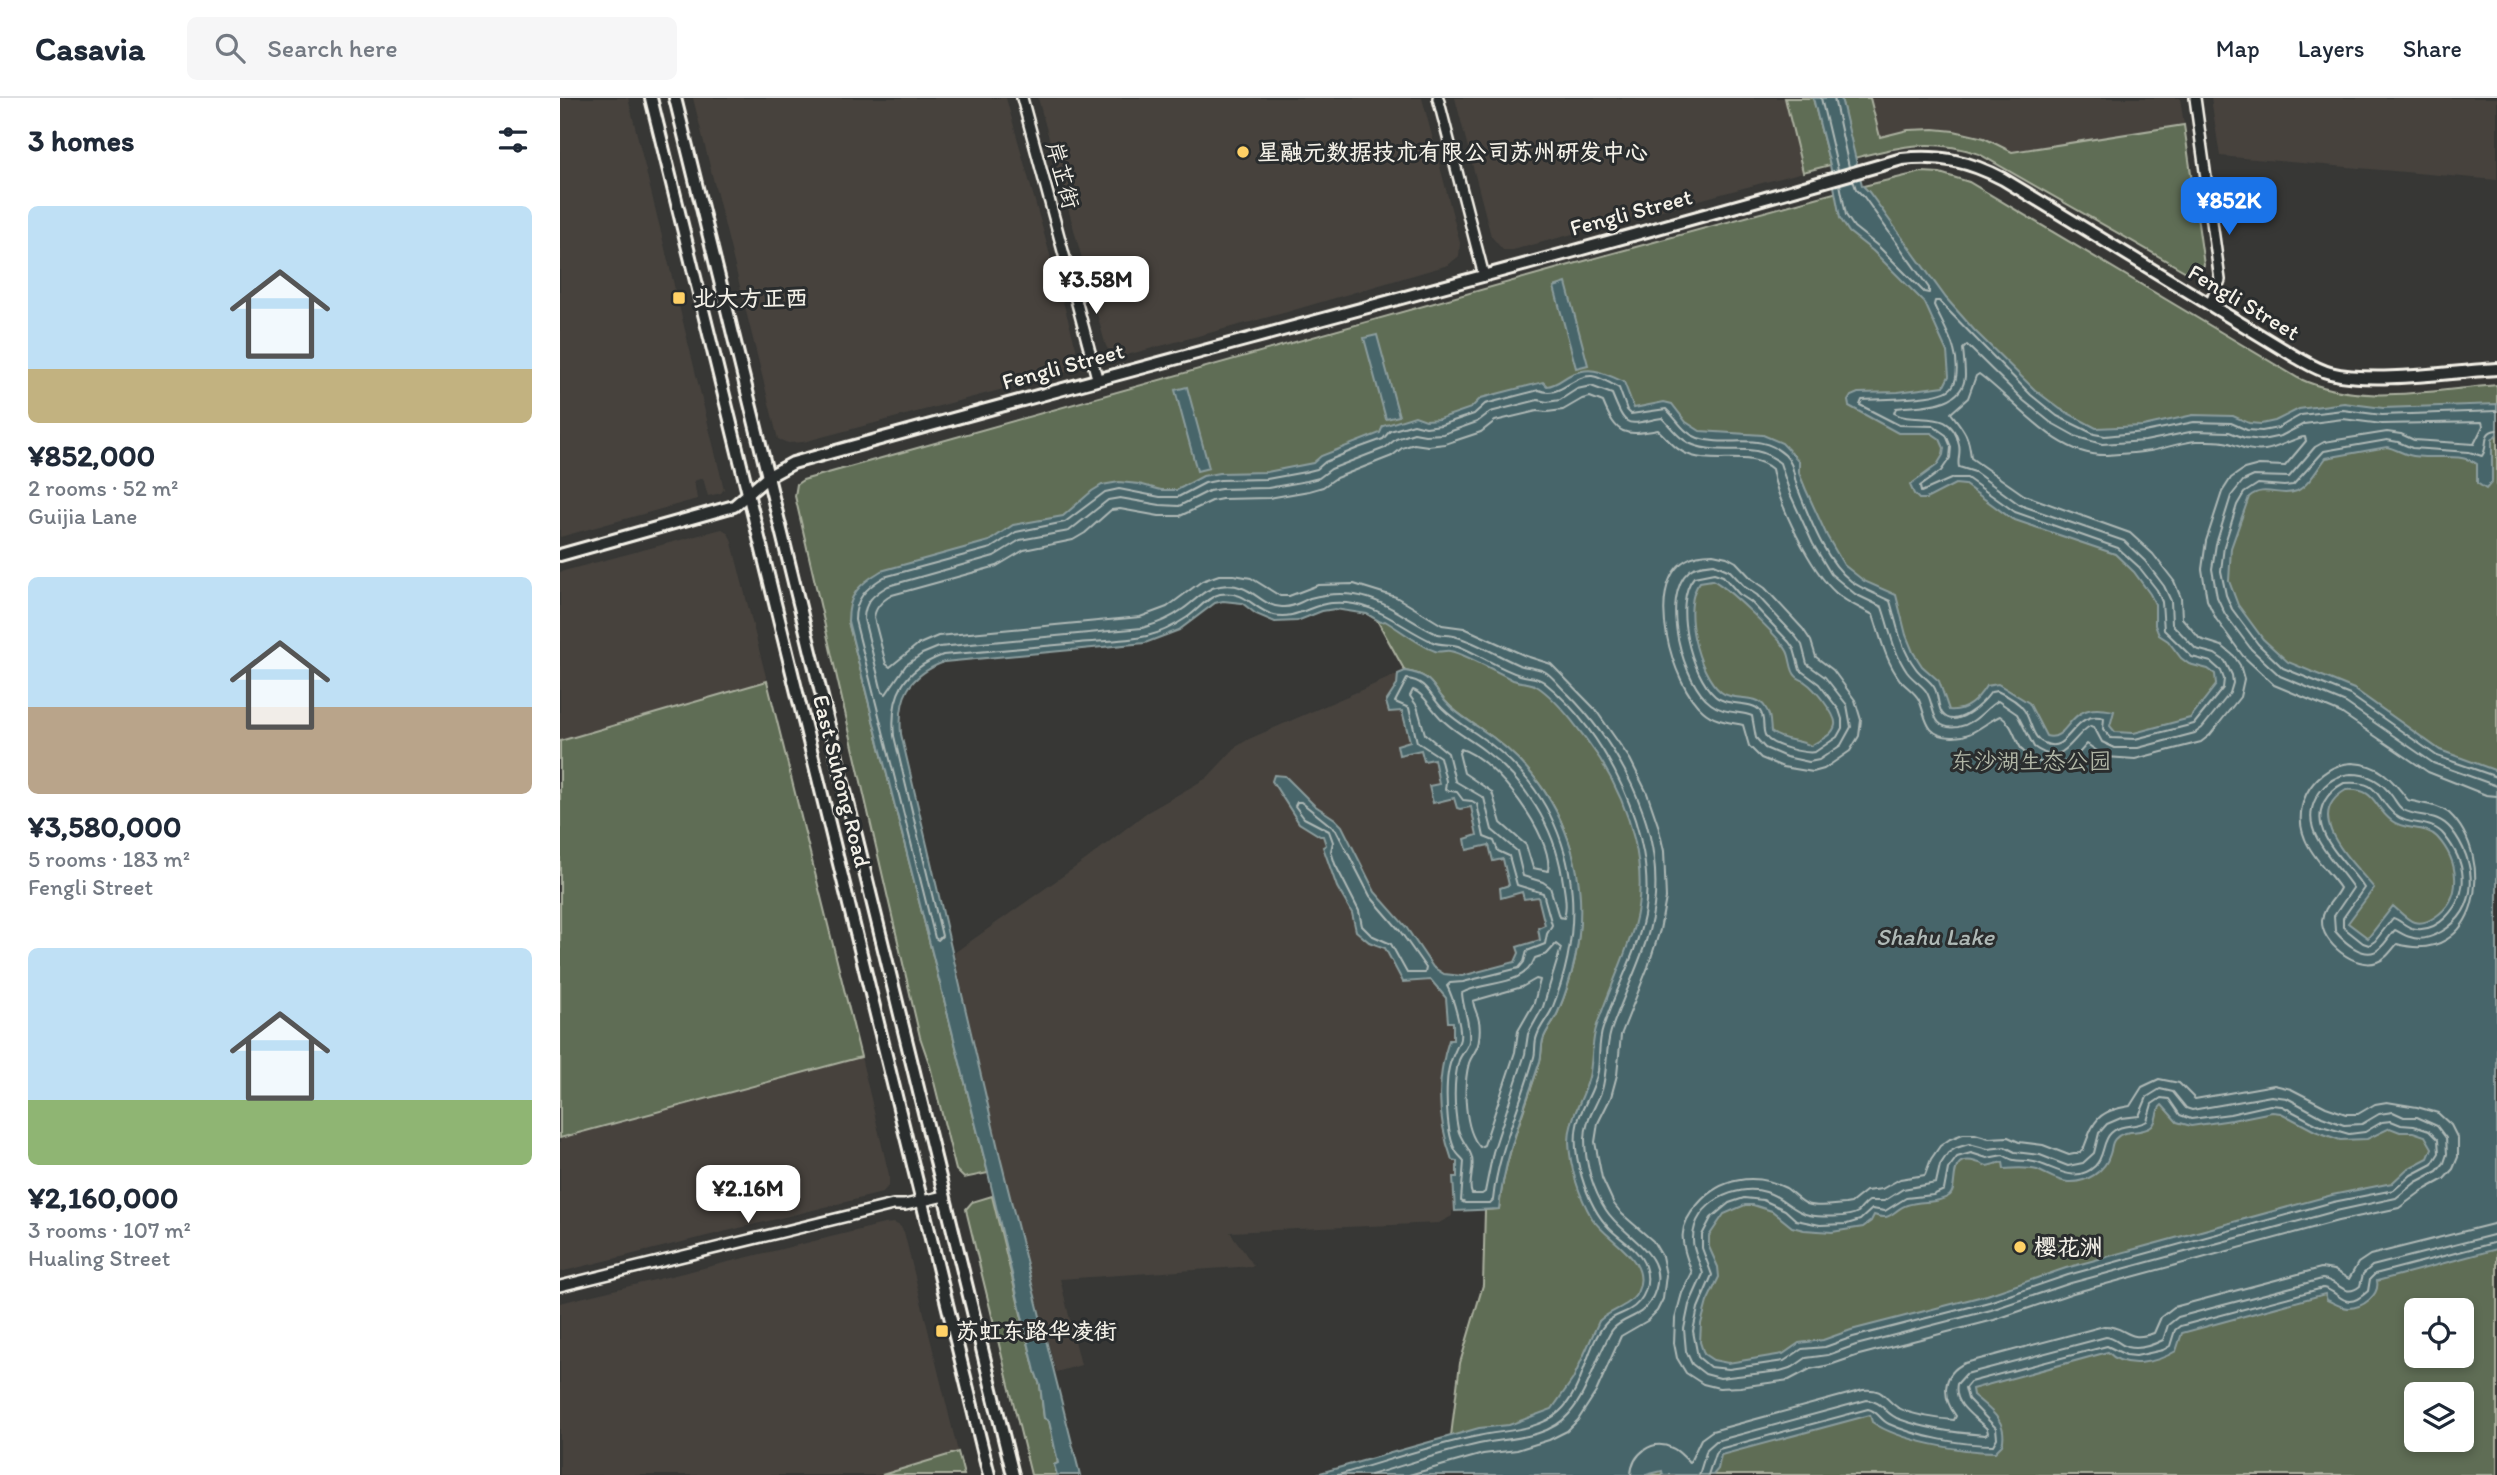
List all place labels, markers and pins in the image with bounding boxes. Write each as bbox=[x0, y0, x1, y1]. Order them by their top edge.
place label: 星融元数据技术有限公司苏州研发中心 bbox=[1257, 138, 1648, 166]
marker: 星融元数据技术有限公司苏州研发中心 bbox=[1235, 144, 1251, 160]
pin: ¥852K bbox=[2180, 178, 2278, 237]
pin: ¥3.58M bbox=[1039, 256, 1153, 316]
place label: 北大方正西 bbox=[693, 284, 808, 312]
marker: 北大方正西 bbox=[671, 290, 687, 306]
pin: ¥2.16M bbox=[691, 1166, 805, 1225]
place label: 樱花洲 bbox=[2034, 1233, 2103, 1261]
marker: 樱花洲 bbox=[2012, 1239, 2028, 1255]
place label: 苏虹东路华凌街 bbox=[956, 1317, 1117, 1345]
marker: 苏虹东路华凌街 bbox=[934, 1323, 950, 1339]

